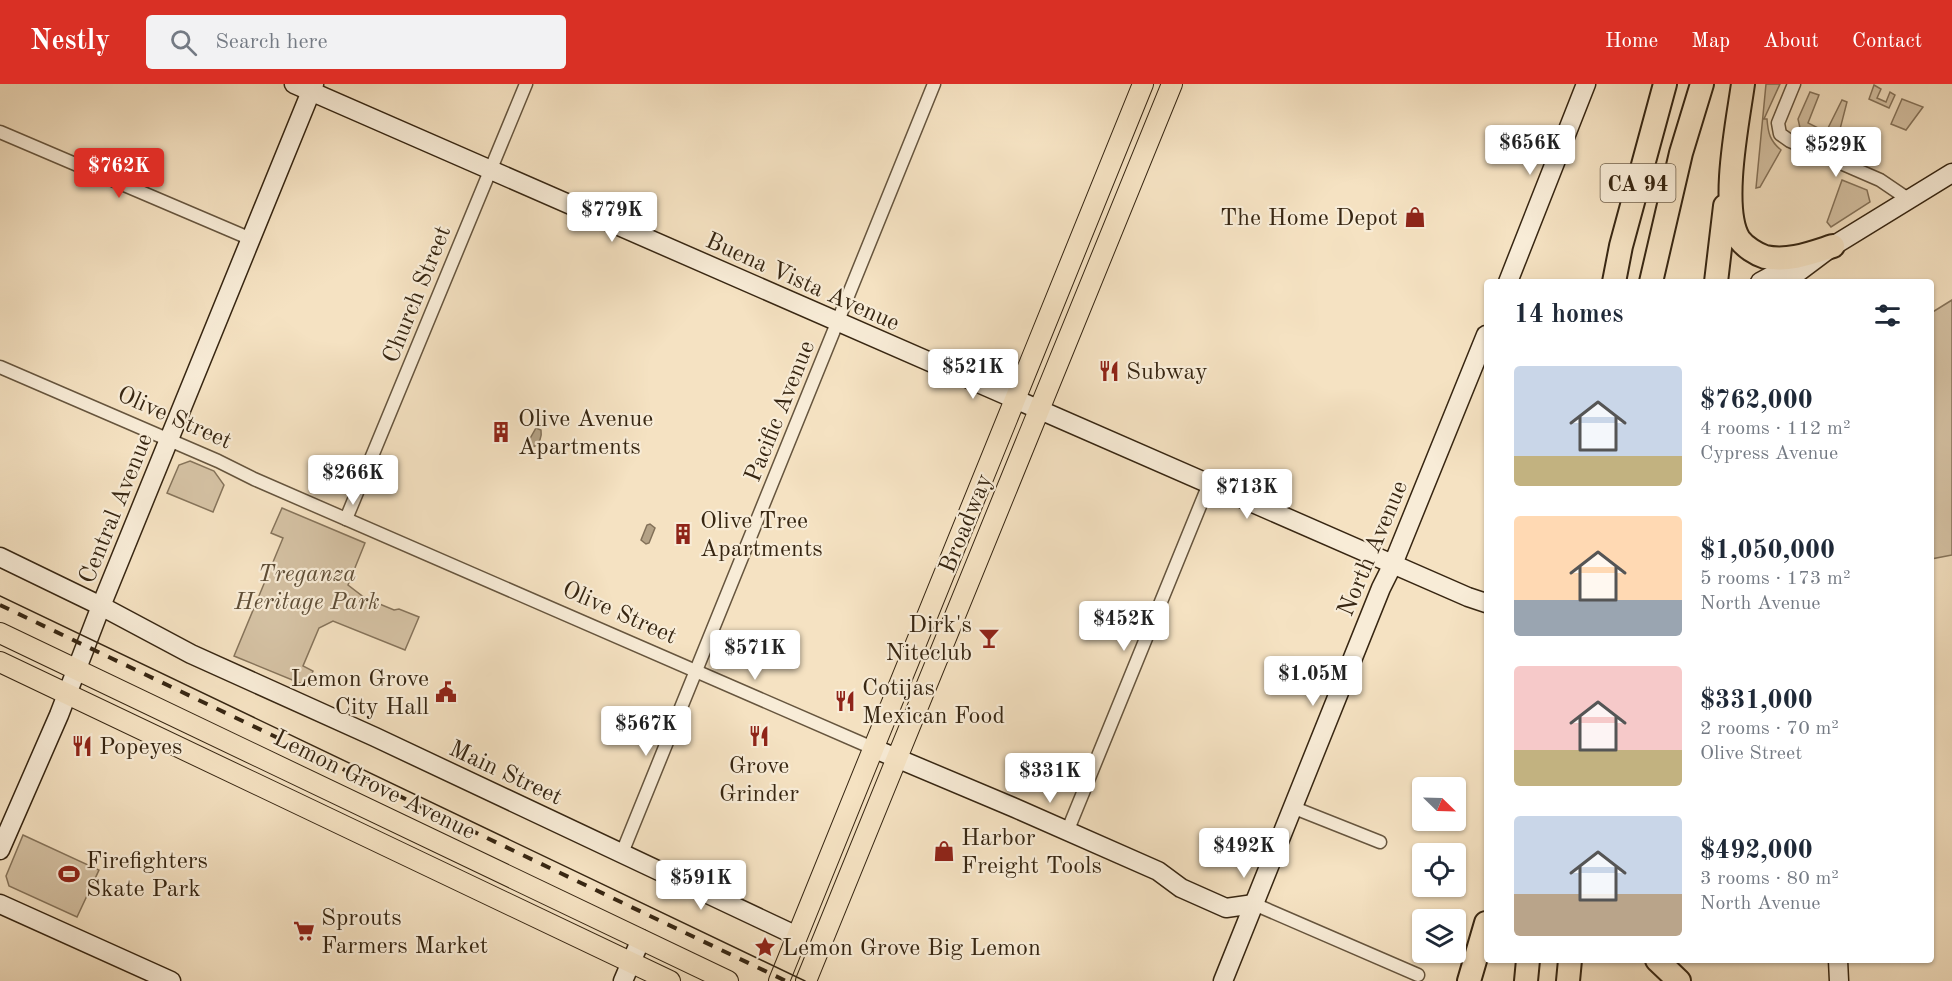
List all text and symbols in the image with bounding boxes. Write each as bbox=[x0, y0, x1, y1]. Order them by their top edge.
search box bbox=[146, 15, 566, 69]
icon: search bbox=[167, 26, 200, 59]
text: Nestly bbox=[30, 28, 110, 56]
text: Search here bbox=[215, 31, 328, 53]
text: Home bbox=[1605, 31, 1658, 52]
text: Map bbox=[1691, 31, 1730, 52]
text: About bbox=[1763, 31, 1819, 52]
text: Contact bbox=[1852, 31, 1922, 52]
pin: $656K bbox=[1488, 125, 1572, 176]
pin: $529K bbox=[1794, 127, 1878, 178]
text: $656K bbox=[1499, 134, 1561, 154]
text: $529K bbox=[1805, 136, 1867, 156]
pin: $762K bbox=[77, 148, 161, 199]
text: $762K bbox=[88, 157, 150, 177]
road number: CA 94 bbox=[1600, 164, 1676, 202]
pin: $779K bbox=[570, 192, 654, 243]
text: $779K bbox=[581, 201, 643, 221]
shop icon: The Home Depot bbox=[1403, 205, 1427, 229]
place label: The Home Depot bbox=[1220, 207, 1398, 231]
street label: Church Street bbox=[379, 223, 456, 367]
street label: Buena Vista Avenue bbox=[702, 229, 903, 336]
icon: filters bbox=[1871, 299, 1904, 332]
text: 14 homes bbox=[1514, 302, 1623, 328]
street label: Pacific Avenue bbox=[742, 338, 820, 486]
pin: $521K bbox=[931, 349, 1015, 400]
text: $521K bbox=[942, 358, 1004, 378]
restaurant icon: Subway bbox=[1097, 359, 1121, 383]
place label: Subway bbox=[1126, 361, 1208, 385]
street label: Olive Street bbox=[113, 383, 235, 455]
text: $762,000 bbox=[1700, 388, 1813, 414]
icon: home bbox=[1562, 390, 1634, 462]
place label: Olive Avenue Apartments bbox=[518, 408, 653, 460]
text: 4 rooms · 112 m² bbox=[1700, 419, 1850, 439]
building icon: Olive Avenue Apartments bbox=[489, 420, 513, 444]
street label: Central Avenue bbox=[76, 430, 158, 587]
text: Cypress Avenue bbox=[1700, 444, 1838, 464]
pin: $266K bbox=[311, 455, 395, 506]
text: $266K bbox=[322, 464, 384, 484]
pin: $713K bbox=[1205, 469, 1289, 520]
street label: Broadway bbox=[936, 470, 998, 577]
text: $713K bbox=[1216, 478, 1278, 498]
street label: North Avenue bbox=[1335, 478, 1413, 620]
place label: Olive Tree Apartments bbox=[700, 510, 823, 562]
building icon: Olive Tree Apartments bbox=[671, 522, 695, 546]
text: $1,050,000 bbox=[1700, 538, 1835, 564]
icon: home bbox=[1562, 540, 1634, 612]
park label: Treganza Heritage Park bbox=[233, 563, 380, 615]
text: 5 rooms · 173 m² bbox=[1700, 569, 1850, 589]
street label: Olive Street bbox=[558, 578, 680, 650]
text: North Avenue bbox=[1700, 594, 1821, 614]
pin: $452K bbox=[1082, 601, 1166, 652]
text: $452K bbox=[1093, 610, 1155, 630]
place label: Dirk's Niteclub bbox=[886, 614, 972, 666]
bar icon: Dirk's Niteclub bbox=[977, 626, 1001, 650]
pin: $571K bbox=[713, 630, 797, 681]
text: $571K bbox=[724, 639, 786, 659]
pin: $1.05M bbox=[1264, 656, 1362, 707]
text: $1.05M bbox=[1278, 665, 1348, 685]
place label: Lemon Grove City Hall bbox=[291, 668, 429, 720]
place label: Cotijas Mexican Food bbox=[862, 677, 1005, 729]
public building icon: Lemon Grove City Hall bbox=[434, 680, 458, 704]
text: $331,000 bbox=[1700, 688, 1813, 714]
restaurant icon: Cotijas Mexican Food bbox=[833, 689, 857, 713]
icon: home bbox=[1562, 690, 1634, 762]
pin: $567K bbox=[604, 706, 688, 757]
text: $567K bbox=[615, 715, 677, 735]
text: 2 rooms · 70 m² bbox=[1700, 719, 1839, 739]
restaurant icon: Grove Grinder bbox=[747, 724, 771, 748]
street label: Lemon Grove Avenue bbox=[269, 727, 479, 845]
restaurant icon: Popeyes bbox=[70, 734, 94, 758]
place label: Popeyes bbox=[99, 736, 182, 760]
street label: Main Street bbox=[445, 737, 565, 810]
text: Olive Street bbox=[1700, 744, 1802, 764]
pin: $331K bbox=[1008, 753, 1092, 804]
place label: Grove Grinder bbox=[719, 755, 799, 807]
text: $331K bbox=[1019, 762, 1081, 782]
north arrow bbox=[1412, 777, 1466, 831]
map controls bbox=[1412, 777, 1466, 963]
place label: Harbor Freight Tools bbox=[961, 827, 1102, 879]
pin: $492K bbox=[1202, 828, 1286, 879]
text: $492K bbox=[1213, 837, 1275, 857]
text: $492,000 bbox=[1700, 838, 1813, 864]
shop icon: Harbor Freight Tools bbox=[932, 839, 956, 863]
icon: home bbox=[1562, 840, 1634, 912]
button: locate bbox=[1412, 843, 1466, 897]
place label: Firefighters Skate Park bbox=[86, 850, 208, 902]
pin: $591K bbox=[659, 860, 743, 911]
sports icon: Firefighters Skate Park bbox=[57, 862, 81, 886]
text: $591K bbox=[670, 869, 732, 889]
text: 3 rooms · 80 m² bbox=[1700, 869, 1839, 889]
text: North Avenue bbox=[1700, 894, 1821, 914]
place label: Sprouts Farmers Market bbox=[321, 907, 488, 959]
button: layers bbox=[1412, 909, 1466, 963]
supermarket icon: Sprouts Farmers Market bbox=[292, 919, 316, 943]
place icon: Lemon Grove Big Lemon bbox=[753, 935, 777, 959]
place label: Lemon Grove Big Lemon bbox=[782, 937, 1041, 961]

